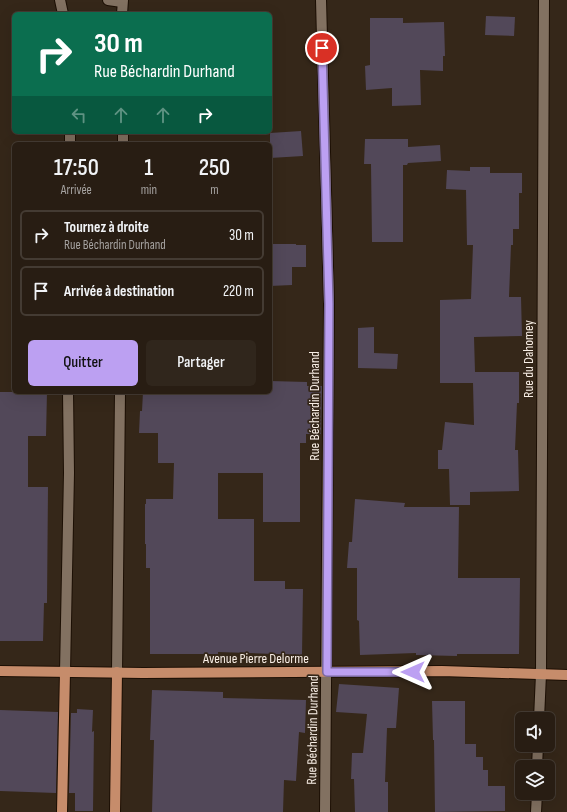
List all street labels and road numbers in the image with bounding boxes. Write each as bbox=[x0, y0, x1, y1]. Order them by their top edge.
street label: Rue du Dahomey bbox=[520, 319, 537, 398]
street label: Rue Béchardin Durhand bbox=[306, 351, 323, 461]
street label: Avenue Pierre Delorme bbox=[202, 650, 309, 667]
street label: Rue Béchardin Durhand bbox=[303, 675, 322, 785]

